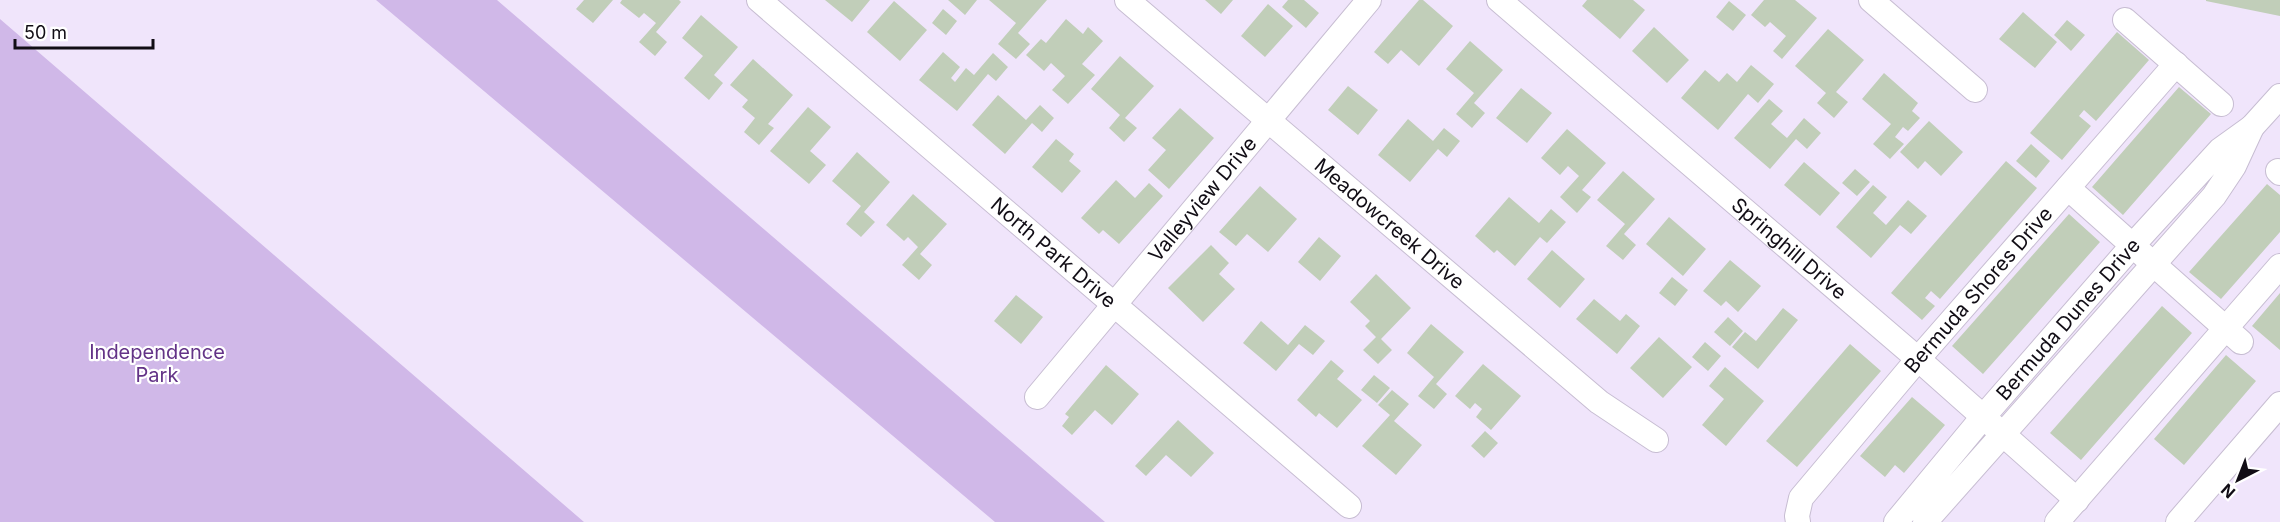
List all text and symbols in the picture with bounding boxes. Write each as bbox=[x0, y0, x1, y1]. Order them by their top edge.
scale bar bbox=[15, 12, 153, 50]
text: 50 m bbox=[24, 22, 67, 43]
street label: Valleyview Drive bbox=[1143, 132, 1262, 266]
street label: Meadowcreek Drive bbox=[1310, 153, 1469, 294]
street label: North Park Drive bbox=[986, 192, 1121, 313]
street label: Springhill Drive bbox=[1727, 193, 1851, 304]
street label: Bermuda Shores Drive bbox=[1900, 202, 2057, 378]
street label: Bermuda Dunes Drive bbox=[1991, 233, 2145, 405]
park label: Independence Park bbox=[89, 340, 225, 387]
north arrow bbox=[2208, 450, 2268, 510]
text: N bbox=[2217, 480, 2239, 503]

